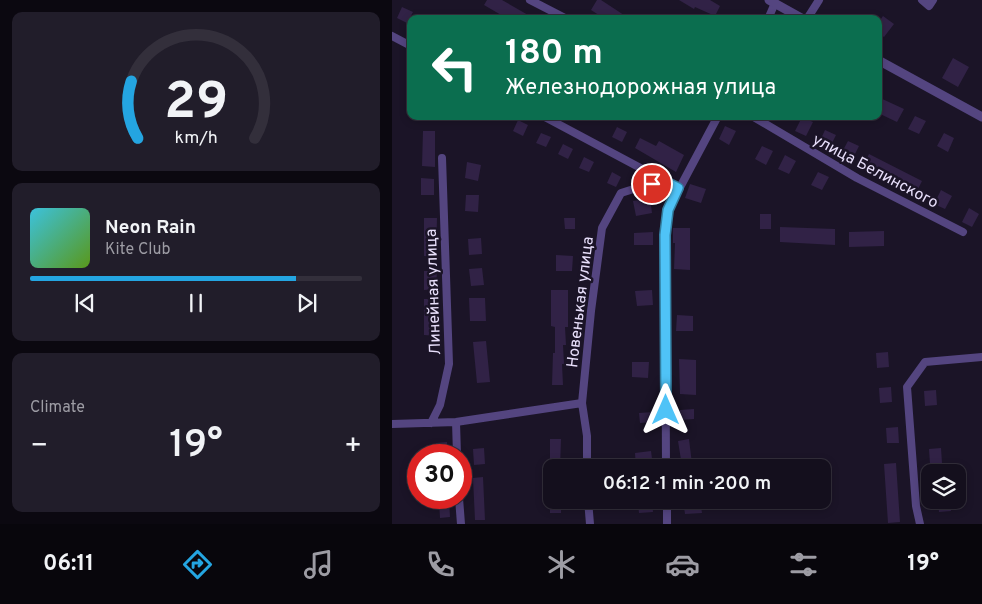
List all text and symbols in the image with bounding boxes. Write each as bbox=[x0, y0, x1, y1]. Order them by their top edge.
text: 180 m bbox=[505, 32, 603, 76]
icon: left bbox=[422, 35, 487, 100]
text: 29 bbox=[164, 71, 228, 137]
text: Железнодорожная улица bbox=[505, 75, 776, 102]
text: km/h bbox=[174, 127, 218, 150]
street label: улица Белинского bbox=[809, 130, 942, 213]
pin bbox=[631, 163, 673, 205]
icon: arrive bbox=[638, 170, 666, 198]
text: Neon Rain bbox=[105, 216, 196, 240]
street label: Линейная улица bbox=[422, 228, 446, 355]
street label: Новенькая улица bbox=[563, 235, 599, 369]
text: Kite Club bbox=[105, 240, 170, 260]
icon: previous bbox=[71, 289, 99, 317]
icon: pause bbox=[182, 289, 210, 317]
icon: next bbox=[293, 289, 321, 317]
position arrow bbox=[639, 383, 691, 435]
text: Climate bbox=[30, 398, 85, 418]
text: 19° bbox=[169, 422, 223, 471]
text: − bbox=[30, 429, 48, 465]
text: + bbox=[344, 429, 362, 465]
speed limit sign: 30 bbox=[407, 444, 472, 509]
map controls bbox=[921, 464, 966, 509]
button: layers bbox=[921, 464, 966, 509]
text: 06:12 · 1 min · 200 m bbox=[603, 472, 771, 496]
icon: directions bbox=[180, 547, 215, 582]
icon: music bbox=[301, 547, 336, 582]
icon: phone bbox=[423, 547, 458, 582]
icon: climate bbox=[544, 547, 579, 582]
icon: car bbox=[665, 547, 700, 582]
icon: filters bbox=[786, 547, 821, 582]
text: 06:11 bbox=[43, 551, 94, 578]
text: 19° bbox=[907, 551, 939, 578]

